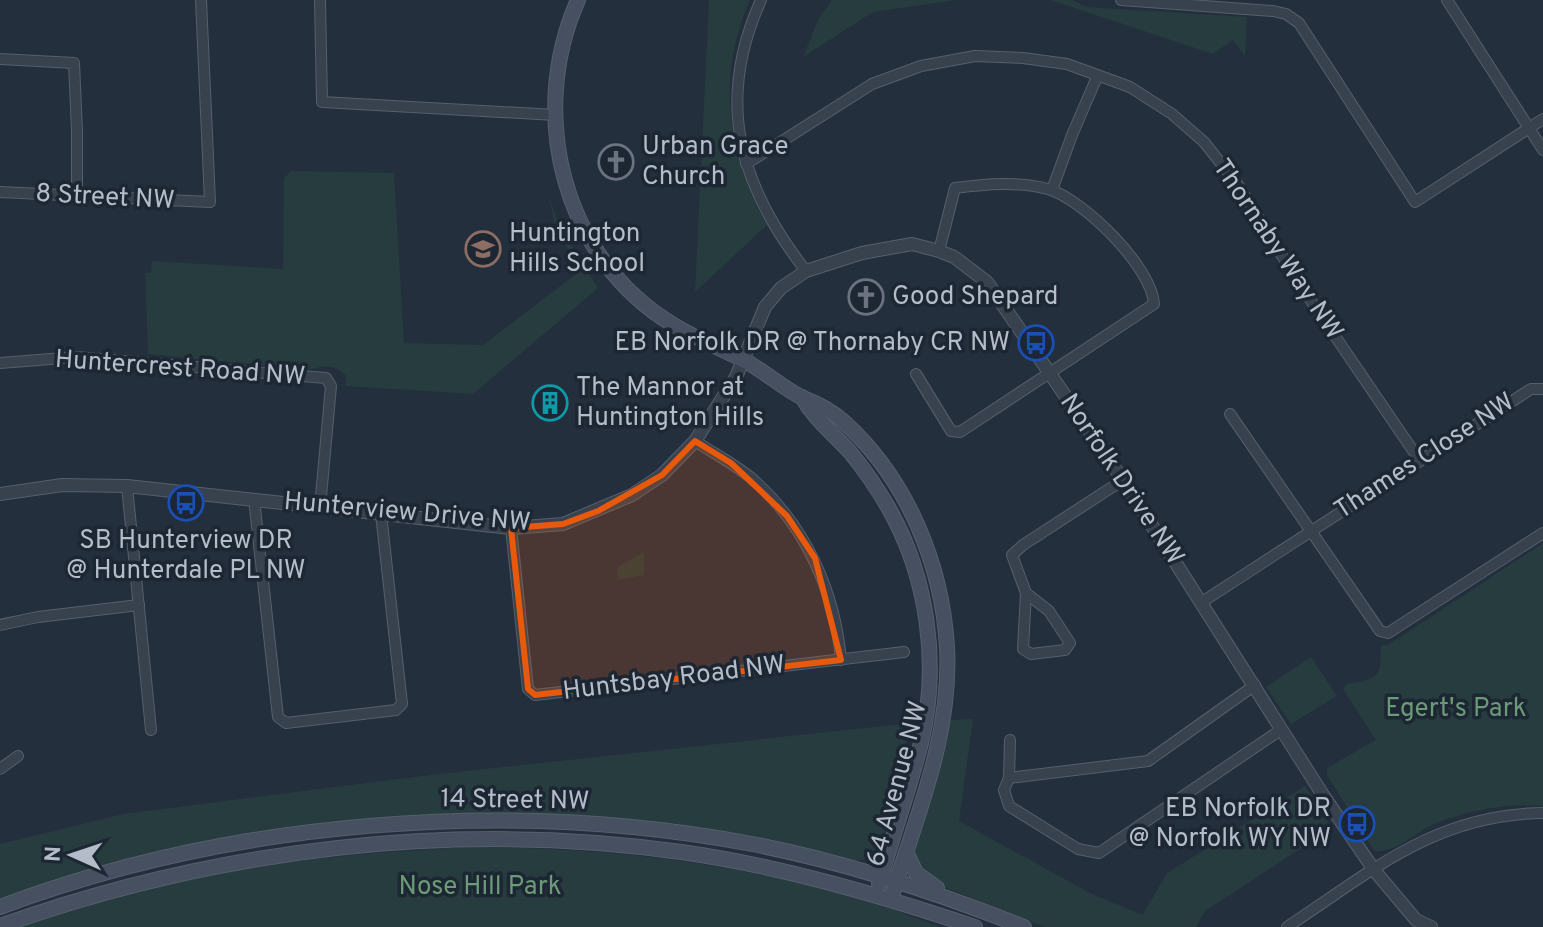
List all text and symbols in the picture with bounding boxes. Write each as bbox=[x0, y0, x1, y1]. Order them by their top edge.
place label: Urban Grace Church bbox=[642, 131, 788, 194]
church icon: Urban Grace Church bbox=[597, 143, 635, 181]
street label: Thornaby Way NW bbox=[1204, 153, 1350, 347]
street label: 8 Street NW bbox=[34, 178, 176, 218]
place label: Huntington Hills School bbox=[509, 218, 645, 281]
school or university icon: Huntington Hills School bbox=[464, 230, 502, 268]
church icon: Good Shepard bbox=[847, 278, 885, 316]
place label: Good Shepard bbox=[892, 281, 1058, 314]
bus stop icon: EB Norfolk DR @ Thornaby CR NW bbox=[1017, 324, 1055, 362]
place label: EB Norfolk DR @ Thornaby CR NW bbox=[615, 327, 1010, 360]
street label: Huntercrest Road NW bbox=[54, 344, 306, 394]
place label: The Mannor at Huntington Hills bbox=[576, 372, 764, 435]
building icon: The Mannor at Huntington Hills bbox=[531, 384, 569, 422]
street label: Thames Close NW bbox=[1329, 386, 1521, 528]
street label: Norfolk Drive NW bbox=[1051, 388, 1191, 572]
bus stop icon: SB Hunterview DR @ Hunterdale PL NW bbox=[167, 484, 205, 522]
street label: Hunterview Drive NW bbox=[282, 486, 532, 540]
place label: SB Hunterview DR @ Hunterdale PL NW bbox=[66, 525, 306, 588]
street label: Huntsbay Road NW bbox=[561, 649, 787, 709]
park label: Egert's Park bbox=[1385, 693, 1527, 726]
street label: 64 Avenue NW bbox=[860, 698, 936, 870]
street label: 14 Street NW bbox=[440, 783, 590, 819]
place label: EB Norfolk DR @ Norfolk WY NW bbox=[1128, 793, 1331, 856]
bus stop icon: EB Norfolk DR @ Norfolk WY NW bbox=[1338, 805, 1376, 843]
north arrow bbox=[32, 815, 112, 895]
text: N bbox=[41, 845, 68, 863]
park label: Nose Hill Park bbox=[399, 871, 561, 904]

